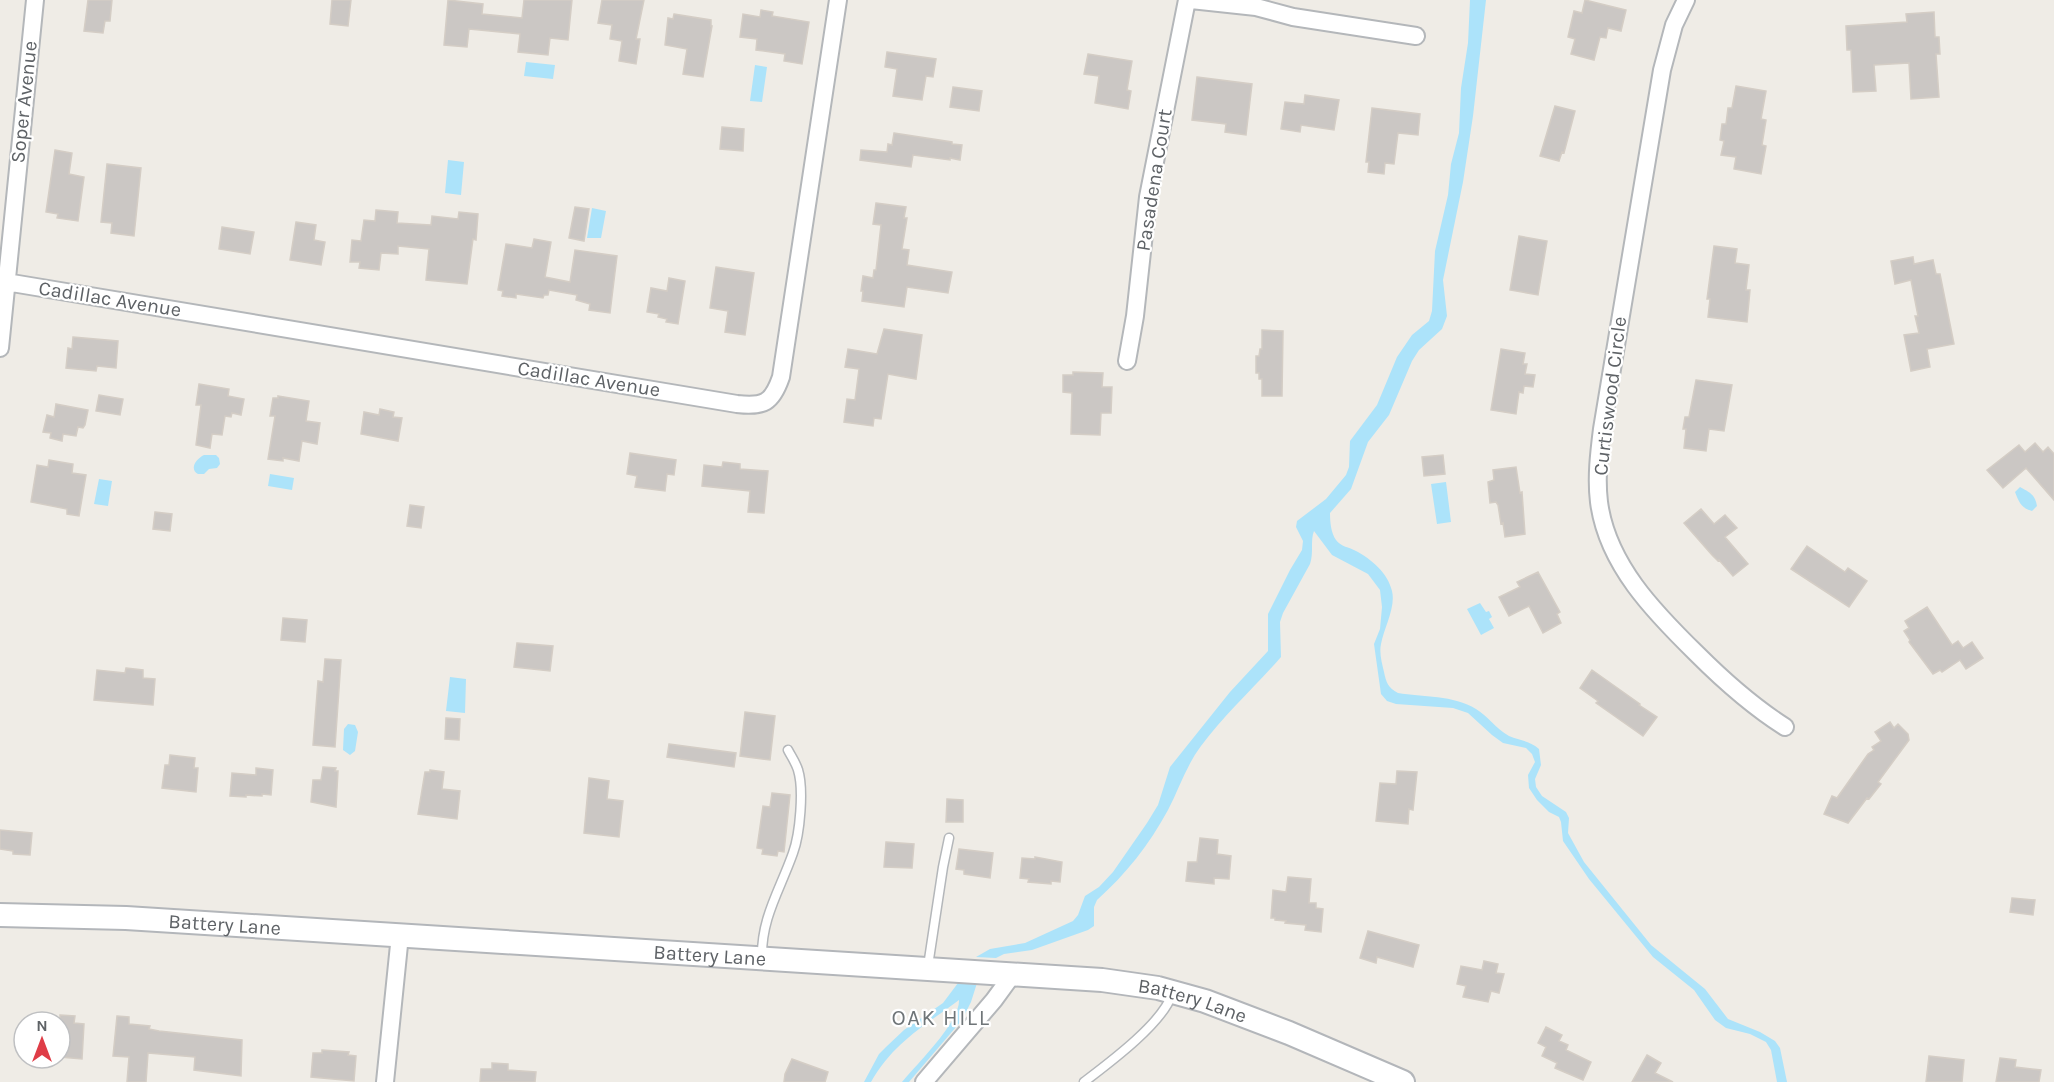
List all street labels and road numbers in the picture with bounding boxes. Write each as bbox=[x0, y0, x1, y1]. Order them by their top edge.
street label: Soper Avenue bbox=[6, 40, 42, 164]
street label: Pasadena Court bbox=[1131, 107, 1177, 253]
street label: Cadillac Avenue bbox=[37, 276, 183, 322]
street label: Curtiswood Circle bbox=[1589, 315, 1631, 477]
street label: Cadillac Avenue bbox=[516, 356, 662, 402]
street label: Battery Lane bbox=[168, 909, 282, 939]
street label: Battery Lane bbox=[653, 940, 767, 970]
street label: Battery Lane bbox=[1137, 974, 1250, 1027]

